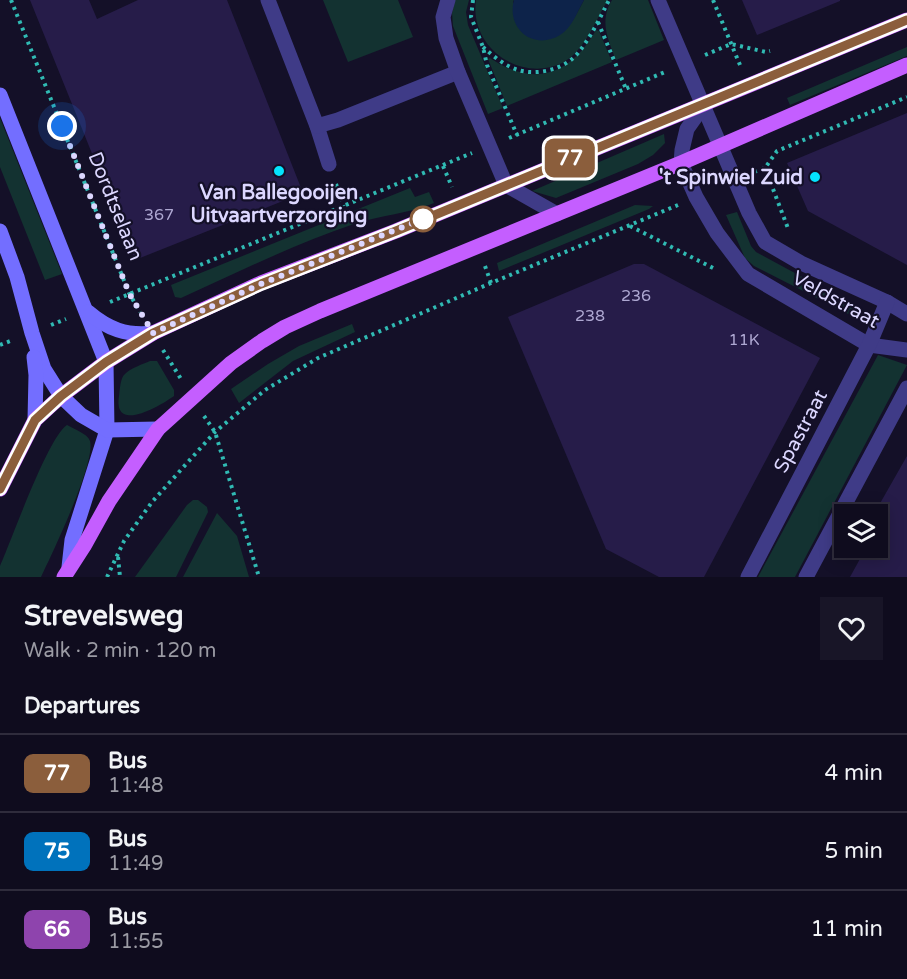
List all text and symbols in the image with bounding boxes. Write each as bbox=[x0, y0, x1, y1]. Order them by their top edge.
your location bbox=[47, 111, 77, 141]
line badge: 77 bbox=[543, 138, 597, 178]
text: 77 bbox=[557, 146, 583, 171]
street label: Dordtselaan bbox=[82, 149, 148, 264]
marker: Van Ballegooijen Uitvaartverzorging bbox=[272, 164, 286, 178]
place label: 't Spinwiel Zuid bbox=[659, 166, 803, 190]
marker: 't Spinwiel Zuid bbox=[808, 170, 822, 184]
place label: Van Ballegooijen Uitvaartverzorging bbox=[191, 181, 367, 228]
house number: 367 bbox=[144, 205, 174, 225]
unlabelled marker bbox=[410, 206, 436, 232]
street label: Veldstraat bbox=[788, 266, 884, 334]
house number: 236 bbox=[621, 286, 651, 306]
house number: 238 bbox=[575, 306, 605, 326]
house number: 11K bbox=[729, 330, 760, 350]
street label: Spastraat bbox=[769, 385, 833, 477]
map controls bbox=[834, 504, 888, 558]
button: layers bbox=[834, 504, 888, 558]
button: heart bbox=[820, 597, 883, 660]
text: Strevelsweg bbox=[24, 599, 184, 633]
text: Walk · 2 min · 120 m bbox=[24, 639, 216, 663]
text: Departures bbox=[24, 693, 140, 719]
text: Bus bbox=[108, 748, 147, 774]
text: 4 min bbox=[824, 760, 883, 786]
text: 77 bbox=[44, 761, 70, 786]
text: 11:48 bbox=[108, 774, 163, 798]
text: Bus bbox=[108, 826, 147, 852]
text: 5 min bbox=[824, 838, 883, 864]
text: 75 bbox=[44, 839, 70, 864]
text: 11:49 bbox=[108, 852, 163, 876]
text: Bus bbox=[108, 904, 147, 930]
text: 11 min bbox=[811, 916, 883, 942]
text: 66 bbox=[44, 917, 70, 942]
text: 11:55 bbox=[108, 930, 163, 954]

